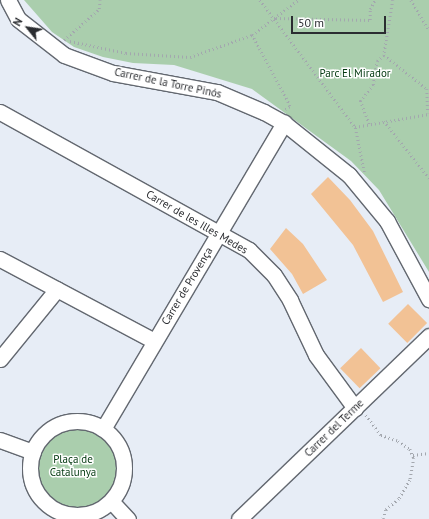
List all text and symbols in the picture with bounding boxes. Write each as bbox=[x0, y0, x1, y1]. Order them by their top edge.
north arrow bbox=[8, 8, 48, 48]
scale bar bbox=[293, 8, 388, 34]
text: N bbox=[10, 15, 25, 29]
text: 50 m bbox=[298, 15, 324, 30]
street label: Carrer de la Torre Pinós bbox=[113, 65, 223, 101]
park label: Parc El Mirador bbox=[319, 66, 391, 80]
street label: Carrer de les Illes Medes bbox=[144, 187, 250, 257]
street label: Carrer de Provença bbox=[159, 245, 215, 327]
street label: Carrer del Terme bbox=[302, 396, 366, 460]
park label: Plaça de Catalunya bbox=[50, 453, 96, 479]

